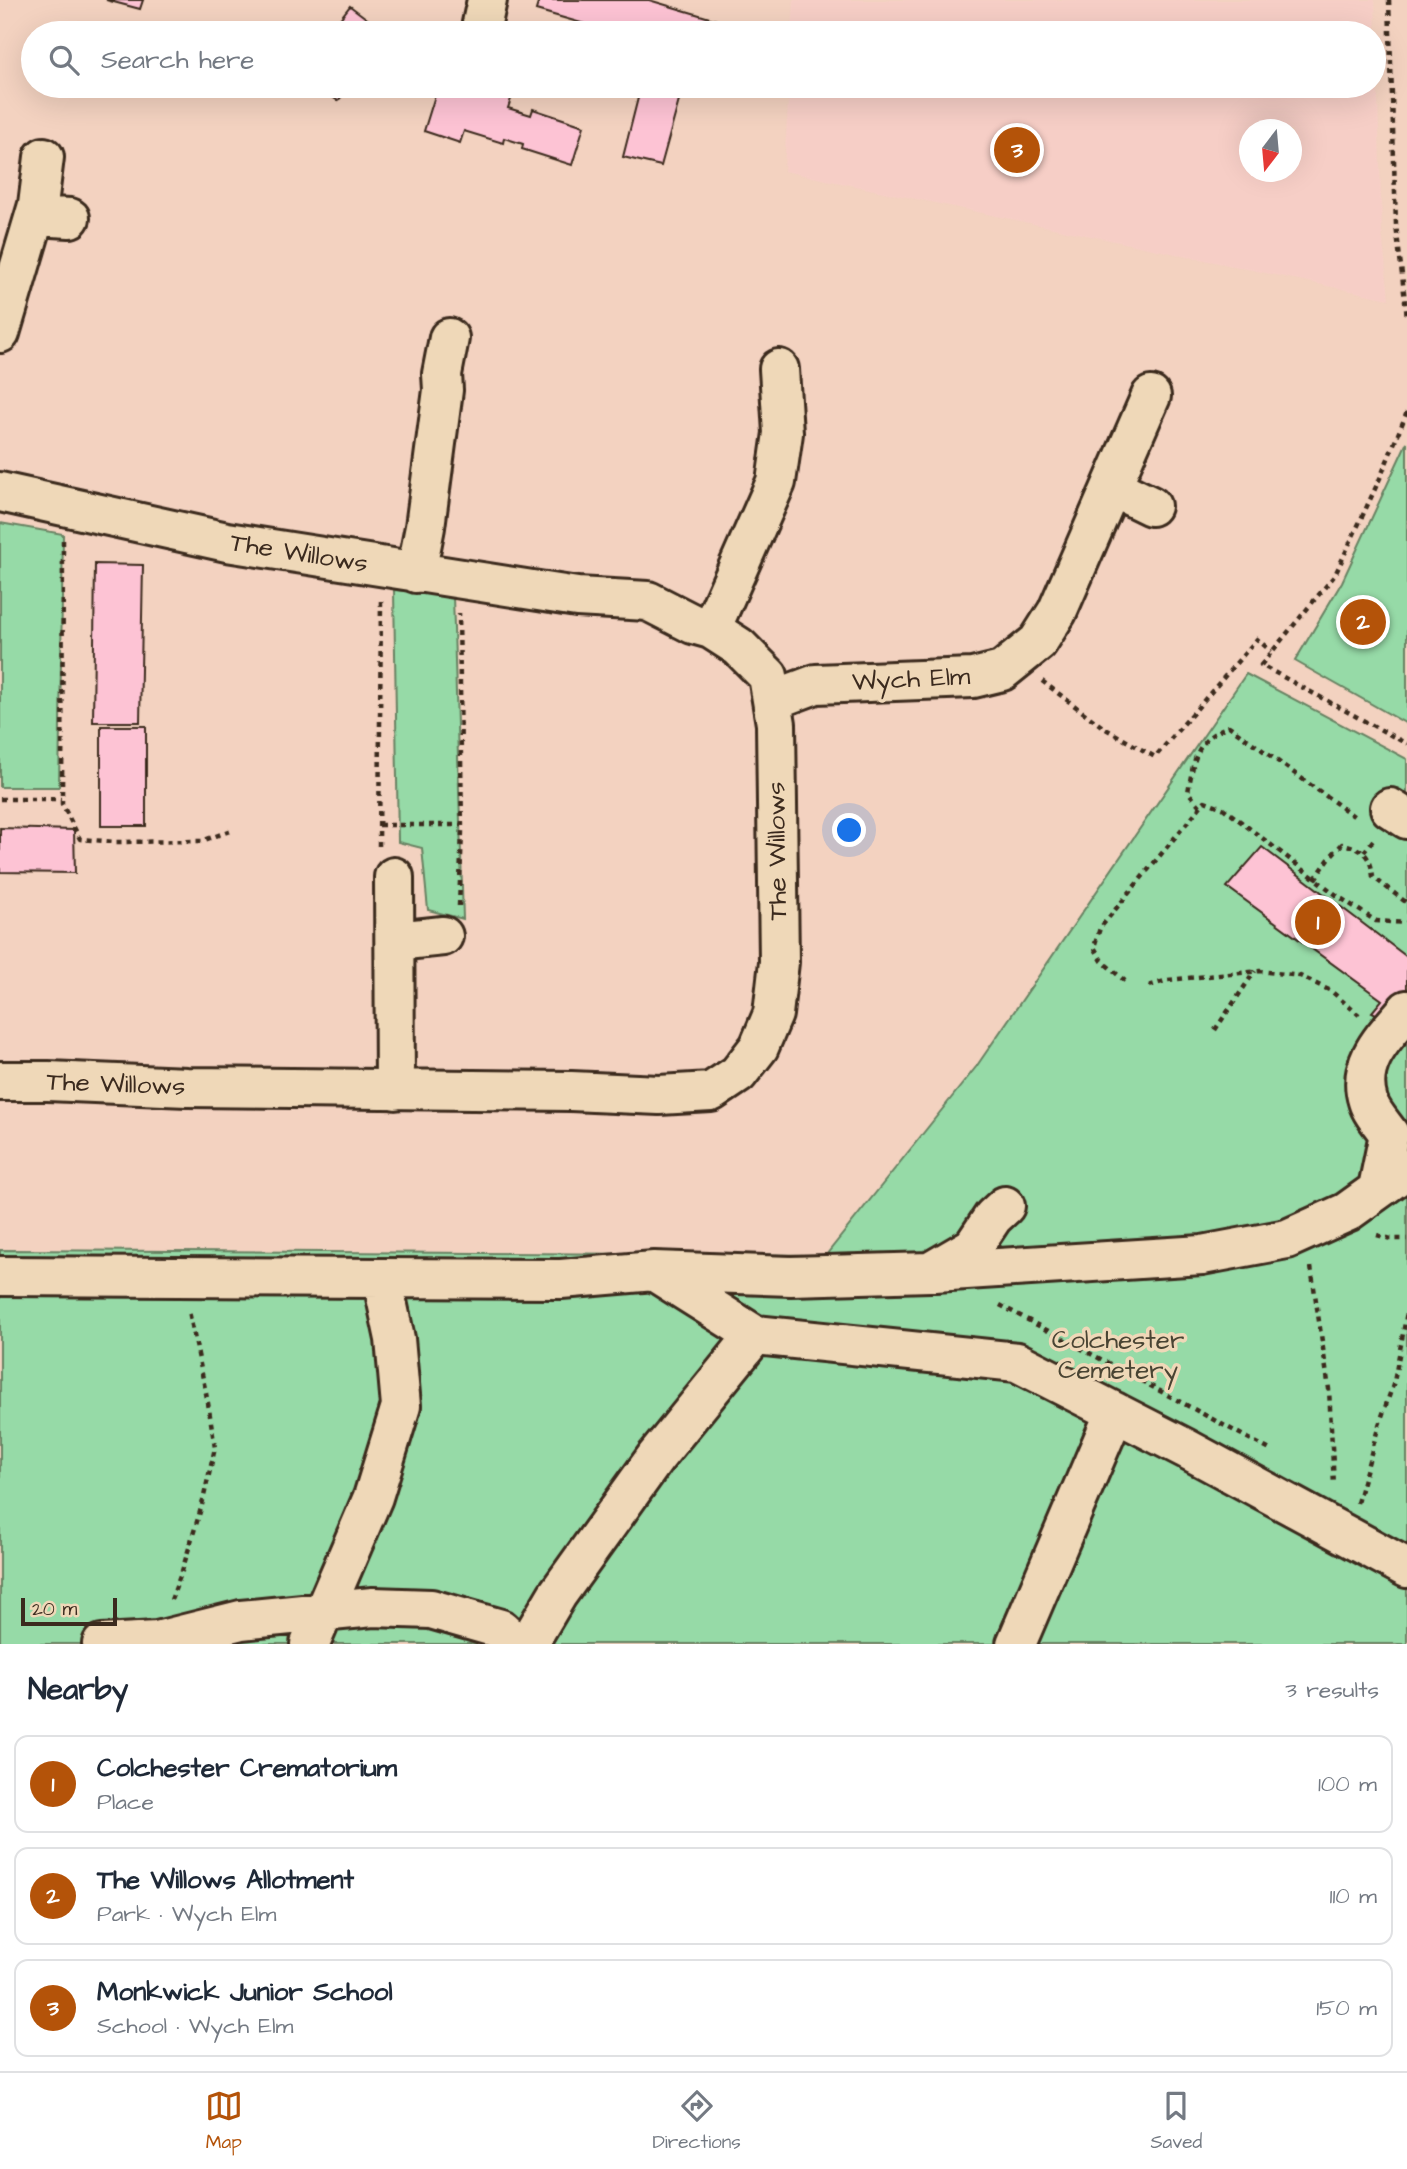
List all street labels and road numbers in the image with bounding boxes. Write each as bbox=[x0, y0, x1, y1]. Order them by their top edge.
street label: The Willows bbox=[228, 524, 370, 582]
street label: Wych Elm bbox=[851, 658, 972, 702]
street label: The Willows bbox=[758, 781, 796, 921]
street label: The Willows bbox=[46, 1064, 186, 1104]

